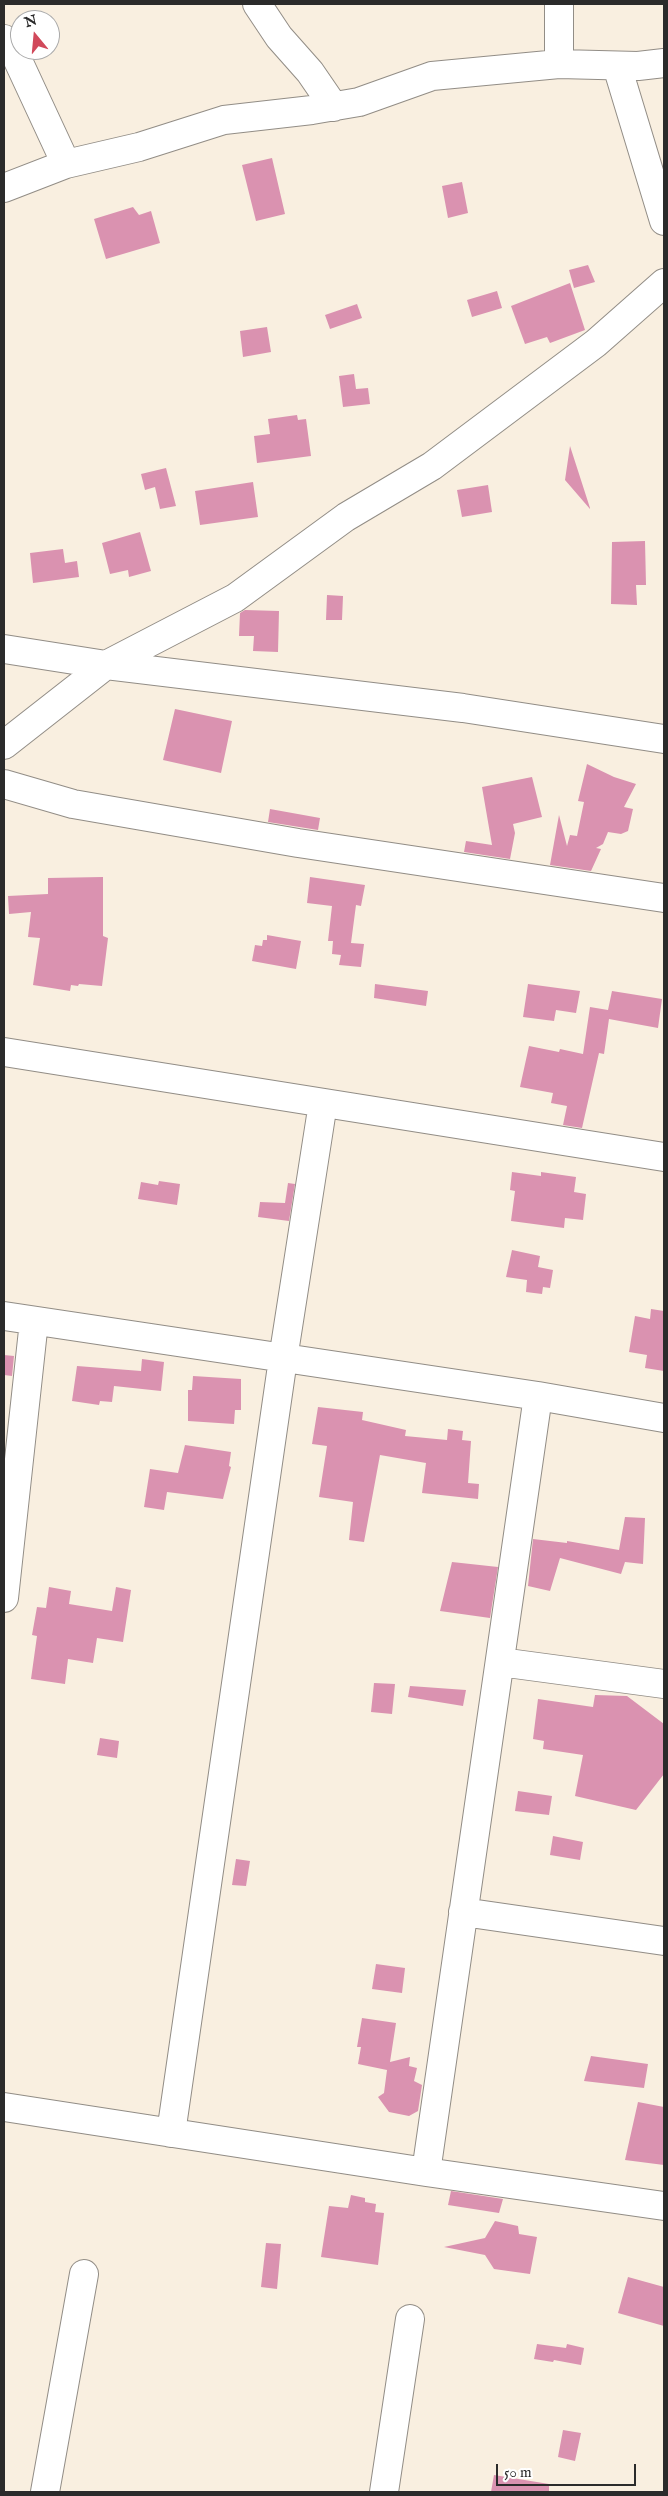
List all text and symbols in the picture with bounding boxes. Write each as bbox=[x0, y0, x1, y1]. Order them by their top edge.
north arrow bbox=[10, 10, 60, 60]
text: N bbox=[22, 11, 39, 32]
scale bar bbox=[498, 2454, 638, 2486]
text: 50 m bbox=[504, 2463, 532, 2482]

